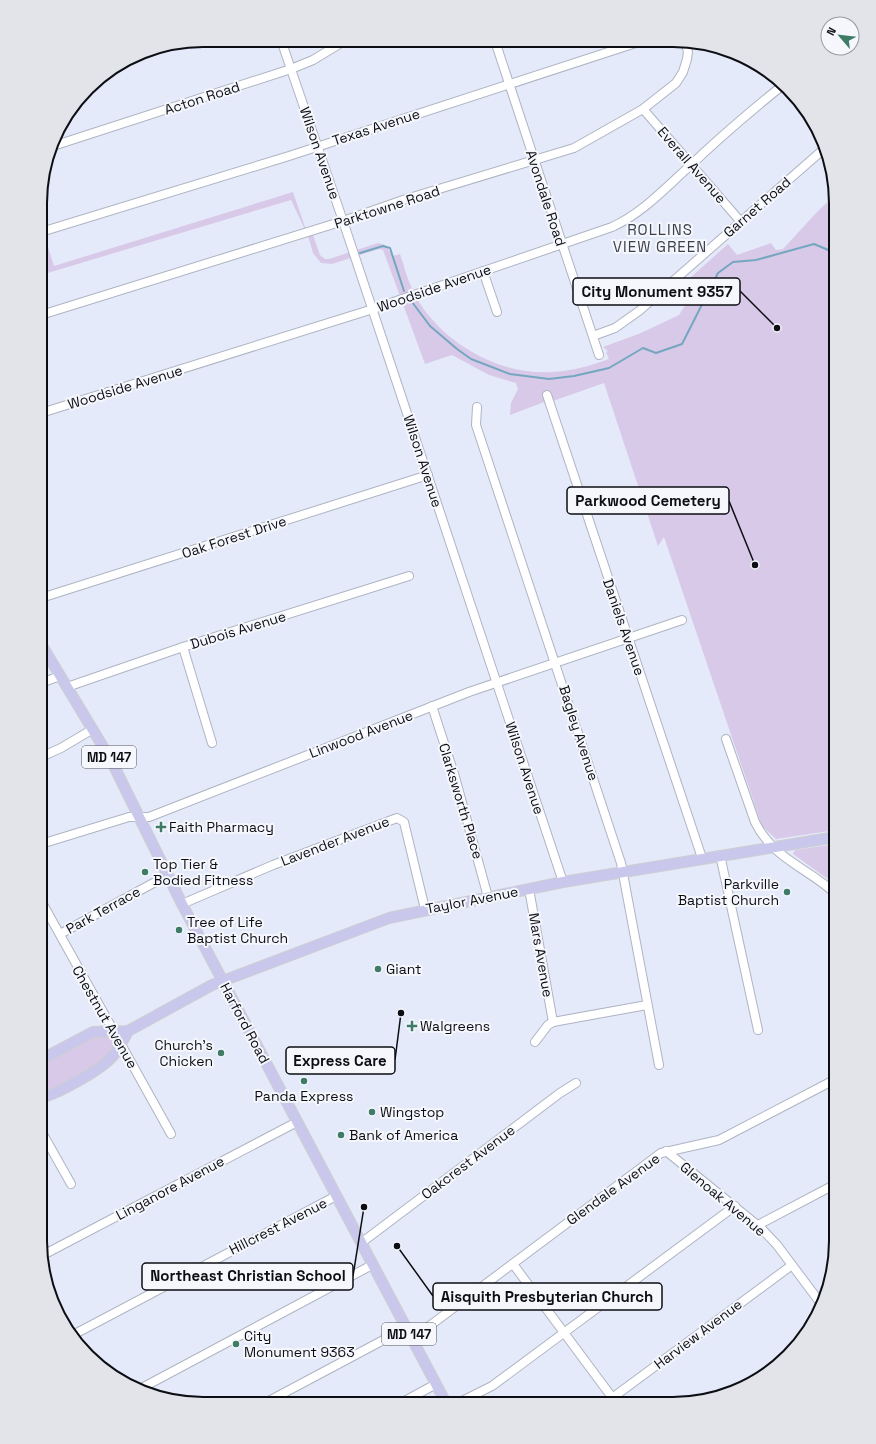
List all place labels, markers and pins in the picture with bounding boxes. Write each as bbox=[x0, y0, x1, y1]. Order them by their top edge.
callout: City Monument 9357 bbox=[573, 278, 740, 305]
callout: Parkwood Cemetery bbox=[567, 487, 729, 514]
place label: Faith Pharmacy bbox=[169, 818, 274, 836]
marker: Faith Pharmacy bbox=[156, 822, 166, 832]
place label: Top Tier & Bodied Fitness bbox=[153, 855, 253, 889]
marker: Top Tier & Bodied Fitness bbox=[140, 867, 150, 877]
place label: Parkville Baptist Church bbox=[678, 875, 779, 909]
marker: Parkville Baptist Church bbox=[782, 887, 792, 897]
place label: Tree of Life Baptist Church bbox=[187, 913, 288, 947]
marker: Tree of Life Baptist Church bbox=[174, 925, 184, 935]
place label: Giant bbox=[386, 960, 422, 978]
marker: Giant bbox=[373, 964, 383, 974]
place label: Walgreens bbox=[420, 1017, 490, 1035]
marker: Walgreens bbox=[407, 1021, 417, 1031]
place label: Church's Chicken bbox=[155, 1036, 213, 1070]
callout: Express Care bbox=[286, 1047, 395, 1074]
marker: Church's Chicken bbox=[216, 1048, 226, 1058]
marker: Panda Express bbox=[299, 1076, 309, 1086]
place label: Panda Express bbox=[255, 1087, 353, 1105]
place label: Wingstop bbox=[380, 1103, 444, 1121]
marker: Wingstop bbox=[367, 1107, 377, 1117]
place label: Bank of America bbox=[349, 1126, 458, 1144]
marker: Bank of America bbox=[336, 1130, 346, 1140]
callout: Northeast Christian School bbox=[142, 1263, 353, 1290]
callout: Aisquith Presbyterian Church bbox=[433, 1283, 662, 1310]
place label: City Monument 9363 bbox=[244, 1327, 355, 1361]
marker: City Monument 9363 bbox=[231, 1339, 241, 1349]

